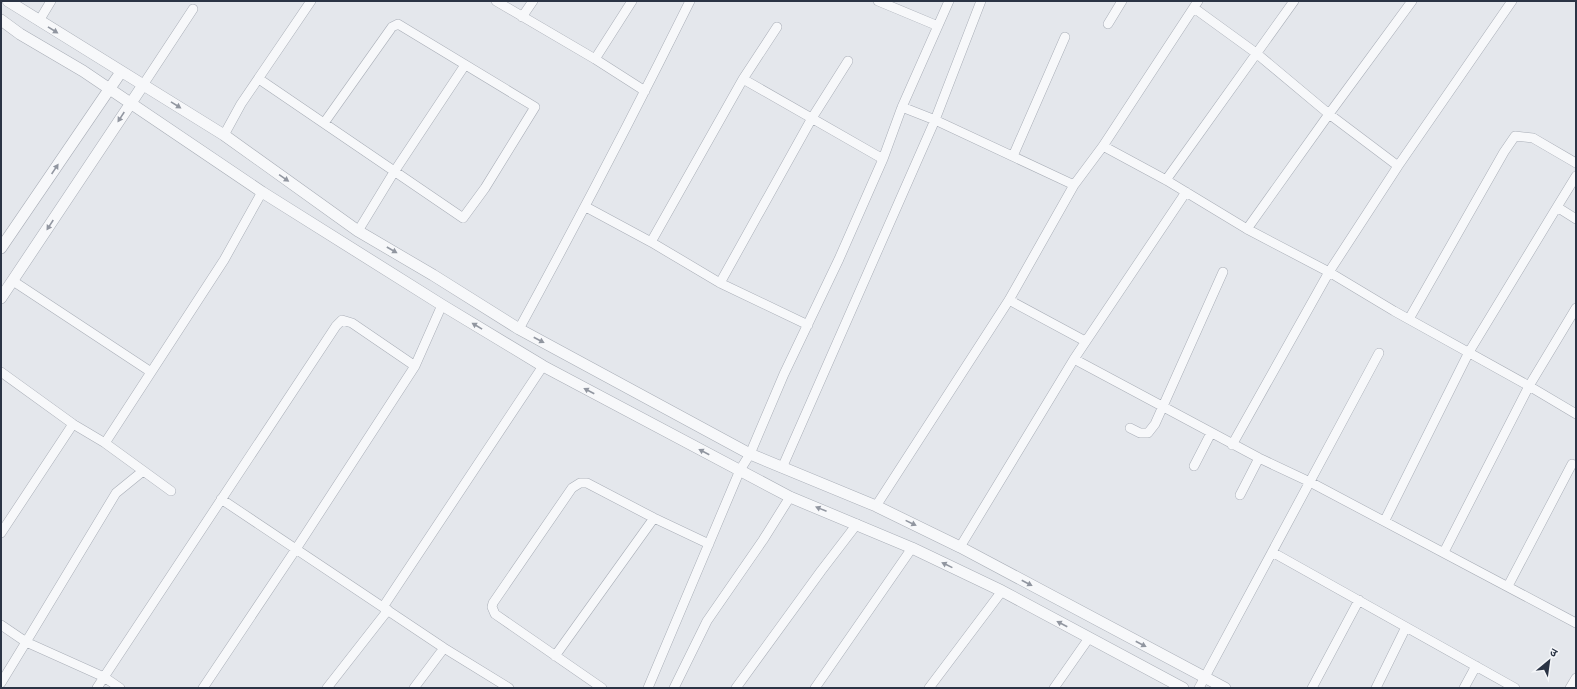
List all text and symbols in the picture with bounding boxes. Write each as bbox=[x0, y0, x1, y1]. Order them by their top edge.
one-way arrow bbox=[47, 26, 59, 33]
one-way arrow bbox=[171, 102, 182, 109]
one-way arrow bbox=[118, 111, 125, 123]
one-way arrow bbox=[51, 164, 59, 174]
one-way arrow bbox=[279, 174, 289, 182]
one-way arrow bbox=[46, 220, 54, 231]
one-way arrow bbox=[386, 247, 398, 254]
one-way arrow bbox=[472, 322, 482, 330]
one-way arrow bbox=[533, 336, 545, 343]
one-way arrow bbox=[584, 387, 595, 394]
one-way arrow bbox=[698, 448, 710, 455]
one-way arrow bbox=[814, 506, 826, 512]
one-way arrow bbox=[906, 520, 917, 526]
one-way arrow bbox=[941, 562, 952, 568]
one-way arrow bbox=[1021, 579, 1033, 586]
one-way arrow bbox=[1057, 620, 1068, 627]
one-way arrow bbox=[1135, 641, 1147, 648]
north arrow bbox=[1529, 641, 1569, 681]
text: उ bbox=[1548, 645, 1560, 660]

